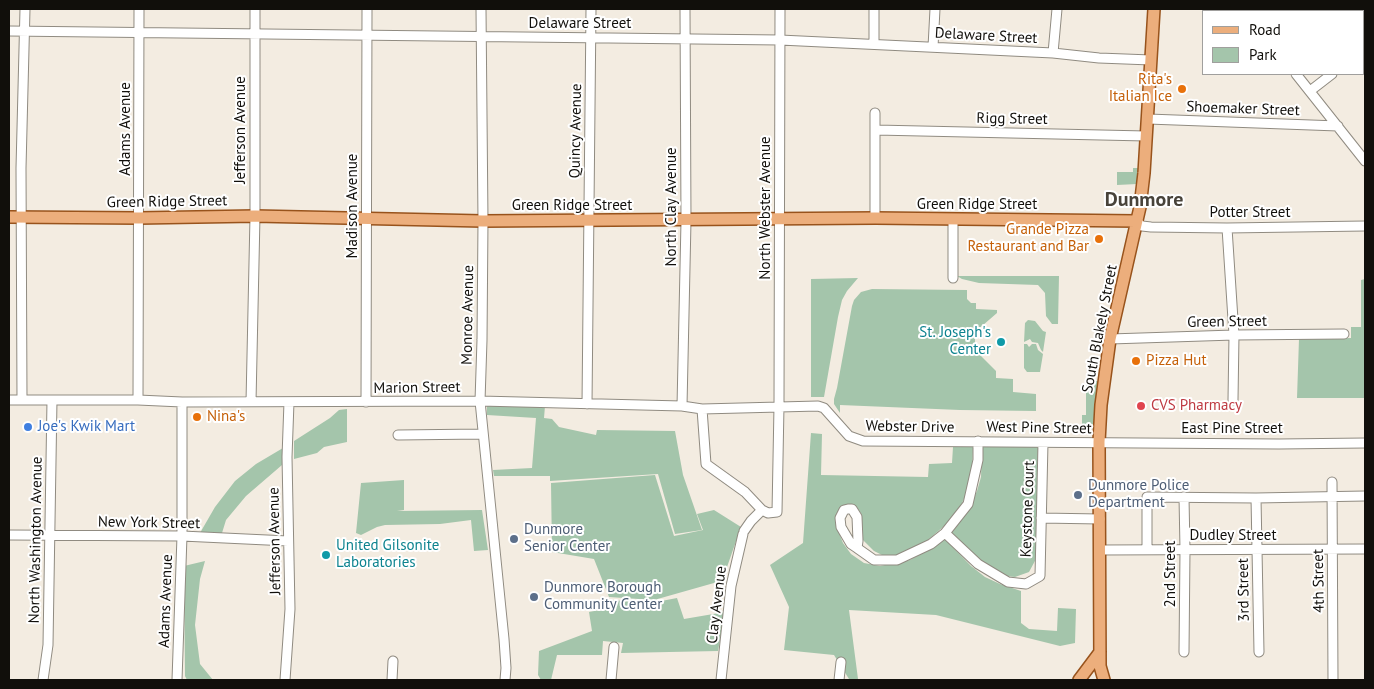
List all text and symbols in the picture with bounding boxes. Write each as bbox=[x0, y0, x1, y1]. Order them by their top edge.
legend bbox=[1202, 10, 1364, 75]
street label: Delaware Street bbox=[529, 15, 631, 33]
text: Road bbox=[1249, 20, 1281, 39]
street label: Delaware Street bbox=[934, 24, 1038, 48]
text: Park bbox=[1249, 45, 1277, 64]
place label: Rita's Italian Ice bbox=[1109, 71, 1172, 106]
street label: Jefferson Avenue bbox=[232, 76, 250, 184]
street label: Adams Avenue bbox=[117, 82, 135, 176]
street label: Quincy Avenue bbox=[566, 83, 586, 179]
marker: Rita's Italian Ice bbox=[1176, 83, 1188, 95]
street label: Shoemaker Street bbox=[1186, 98, 1300, 120]
street label: Rigg Street bbox=[976, 109, 1048, 129]
street label: North Webster Avenue bbox=[757, 136, 775, 280]
street label: North Clay Avenue bbox=[663, 147, 681, 267]
street label: Madison Avenue bbox=[344, 154, 362, 258]
district label: Dunmore bbox=[1105, 188, 1183, 212]
street label: Green Ridge Street bbox=[107, 192, 227, 212]
street label: Green Ridge Street bbox=[917, 196, 1037, 214]
street label: Green Ridge Street bbox=[512, 197, 632, 215]
street label: Potter Street bbox=[1210, 204, 1290, 222]
place label: Grande Pizza Restaurant and Bar bbox=[967, 221, 1089, 256]
marker: Grande Pizza Restaurant and Bar bbox=[1093, 233, 1105, 245]
street label: South Blakely Street bbox=[1079, 263, 1121, 395]
street label: Monroe Avenue bbox=[458, 265, 478, 365]
street label: Green Street bbox=[1187, 312, 1267, 332]
place label: St. Joseph's Center bbox=[919, 324, 991, 359]
marker: St. Joseph's Center bbox=[995, 336, 1007, 348]
place label: Pizza Hut bbox=[1146, 352, 1207, 370]
marker: Pizza Hut bbox=[1130, 355, 1142, 367]
street label: Marion Street bbox=[373, 378, 461, 398]
place label: CVS Pharmacy bbox=[1151, 397, 1242, 415]
marker: CVS Pharmacy bbox=[1135, 400, 1147, 412]
place label: Nina's bbox=[207, 408, 245, 426]
marker: Nina's bbox=[191, 411, 203, 423]
street label: Webster Drive bbox=[865, 417, 955, 437]
place label: Joe's Kwik Mart bbox=[38, 418, 135, 436]
street label: West Pine Street bbox=[986, 418, 1092, 438]
street label: East Pine Street bbox=[1181, 420, 1283, 438]
marker: Joe's Kwik Mart bbox=[22, 421, 34, 433]
street label: North Washington Avenue bbox=[26, 456, 46, 624]
street label: Keystone Court bbox=[1017, 460, 1039, 558]
place label: Dunmore Police Department bbox=[1088, 477, 1189, 512]
street label: Jefferson Avenue bbox=[265, 487, 285, 595]
marker: Dunmore Police Department bbox=[1072, 489, 1084, 501]
street label: New York Street bbox=[98, 513, 200, 533]
place label: Dunmore Senior Center bbox=[524, 521, 610, 556]
street label: Dudley Street bbox=[1190, 527, 1276, 545]
marker: Dunmore Senior Center bbox=[508, 533, 520, 545]
place label: United Gilsonite Laboratories bbox=[336, 537, 439, 572]
street label: 2nd Street bbox=[1162, 541, 1180, 607]
marker: United Gilsonite Laboratories bbox=[320, 549, 332, 561]
street label: 4th Street bbox=[1309, 549, 1329, 613]
street label: Adams Avenue bbox=[155, 554, 177, 648]
street label: 3rd Street bbox=[1234, 558, 1254, 622]
street label: Clay Avenue bbox=[703, 565, 731, 645]
place label: Dunmore Borough Community Center bbox=[544, 579, 662, 614]
marker: Dunmore Borough Community Center bbox=[528, 591, 540, 603]

